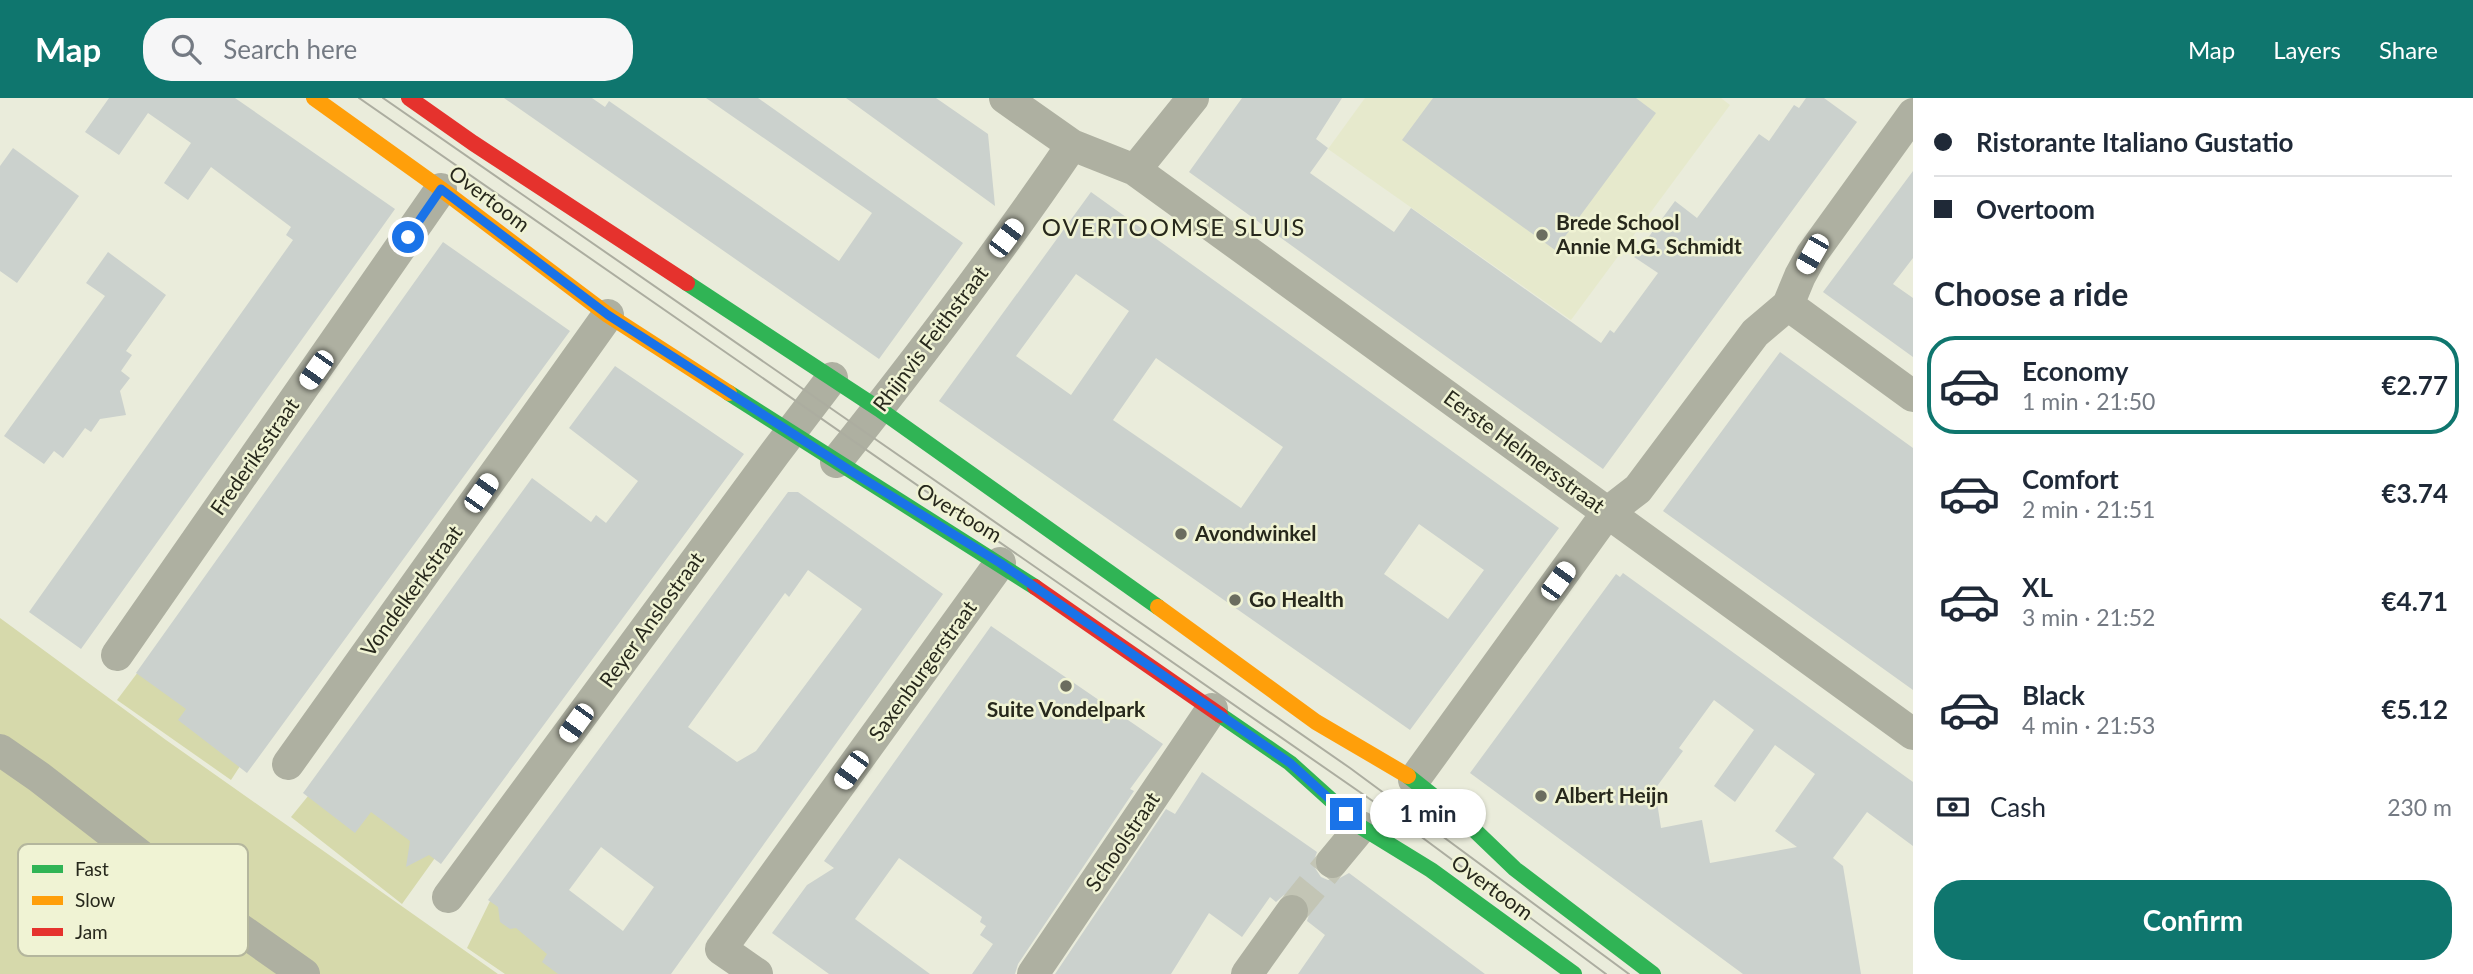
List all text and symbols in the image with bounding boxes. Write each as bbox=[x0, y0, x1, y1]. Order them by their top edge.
search box bbox=[143, 18, 633, 81]
text: Map bbox=[35, 29, 101, 69]
icon: search bbox=[167, 30, 205, 68]
text: Search here bbox=[223, 33, 357, 65]
text: Map bbox=[2188, 35, 2235, 64]
text: Layers bbox=[2273, 35, 2341, 64]
text: Share bbox=[2379, 35, 2438, 64]
text: Ristorante Italiano Gustatio bbox=[1976, 126, 2294, 158]
street label: Overtoom bbox=[445, 159, 535, 236]
text: Overtoom bbox=[1976, 193, 2095, 225]
place label: Brede School Annie M.G. Schmidt bbox=[1555, 209, 1742, 258]
district label: OVERTOOMSE SLUIS bbox=[1042, 212, 1306, 241]
car bbox=[985, 215, 1028, 261]
route start bbox=[392, 221, 424, 253]
marker: Brede School Annie M.G. Schmidt bbox=[1534, 227, 1550, 243]
car bbox=[1793, 231, 1832, 277]
street label: Rhijnvis Feithstraat bbox=[867, 260, 993, 416]
text: Choose a ride bbox=[1934, 274, 2128, 313]
car bbox=[296, 347, 337, 393]
icon: car bbox=[1938, 354, 2001, 417]
text: Economy bbox=[2022, 355, 2128, 387]
text: €2.77 bbox=[2382, 369, 2448, 401]
street label: Eerste Helmersstraat bbox=[1440, 384, 1610, 518]
text: 1 min · 21:50 bbox=[2022, 387, 2155, 415]
street label: Frederiksstraat bbox=[204, 393, 304, 519]
icon: car bbox=[1938, 462, 2001, 525]
text: Comfort bbox=[2022, 463, 2119, 495]
car bbox=[461, 470, 502, 516]
street label: Overtoom bbox=[913, 477, 1007, 547]
text: €3.74 bbox=[2382, 477, 2448, 509]
text: 2 min · 21:51 bbox=[2022, 495, 2155, 523]
street label: Vondelkerkstraat bbox=[355, 519, 467, 661]
place label: Avondwinkel bbox=[1194, 520, 1316, 545]
marker: Avondwinkel bbox=[1173, 526, 1189, 542]
street label: Reyer Anslostraat bbox=[593, 546, 708, 692]
car bbox=[1538, 558, 1579, 604]
icon: car bbox=[1938, 570, 2001, 633]
text: XL bbox=[2022, 571, 2053, 603]
text: €4.71 bbox=[2382, 585, 2448, 617]
place label: Go Health bbox=[1249, 586, 1344, 611]
marker: Go Health bbox=[1227, 592, 1243, 608]
street label: Saxenburgerstraat bbox=[863, 595, 981, 745]
text: 3 min · 21:52 bbox=[2022, 603, 2155, 631]
marker: Suite Vondelpark bbox=[1058, 678, 1074, 694]
icon: car bbox=[1938, 678, 2001, 741]
text: Black bbox=[2022, 679, 2085, 711]
text: €5.12 bbox=[2382, 693, 2448, 725]
place label: Suite Vondelpark bbox=[987, 696, 1146, 721]
car bbox=[556, 700, 597, 746]
text: 4 min · 21:53 bbox=[2022, 711, 2155, 739]
car bbox=[831, 747, 872, 793]
place label: Albert Heijn bbox=[1554, 782, 1668, 807]
street label: Schoolstraat bbox=[1079, 786, 1164, 895]
marker: Albert Heijn bbox=[1533, 788, 1549, 804]
icon: cash bbox=[1934, 788, 1972, 826]
callout: 1 min bbox=[1370, 790, 1486, 838]
text: Cash bbox=[1990, 791, 2046, 823]
text: 230 m bbox=[2387, 793, 2452, 821]
route end bbox=[1330, 798, 1362, 830]
text: 1 min bbox=[1399, 799, 1457, 827]
legend bbox=[18, 844, 248, 956]
street label: Overtoom bbox=[1447, 849, 1538, 925]
text: Fast bbox=[75, 857, 109, 880]
button: Confirm bbox=[1934, 880, 2452, 960]
text: Slow bbox=[75, 888, 115, 911]
text: Jam bbox=[75, 920, 108, 943]

